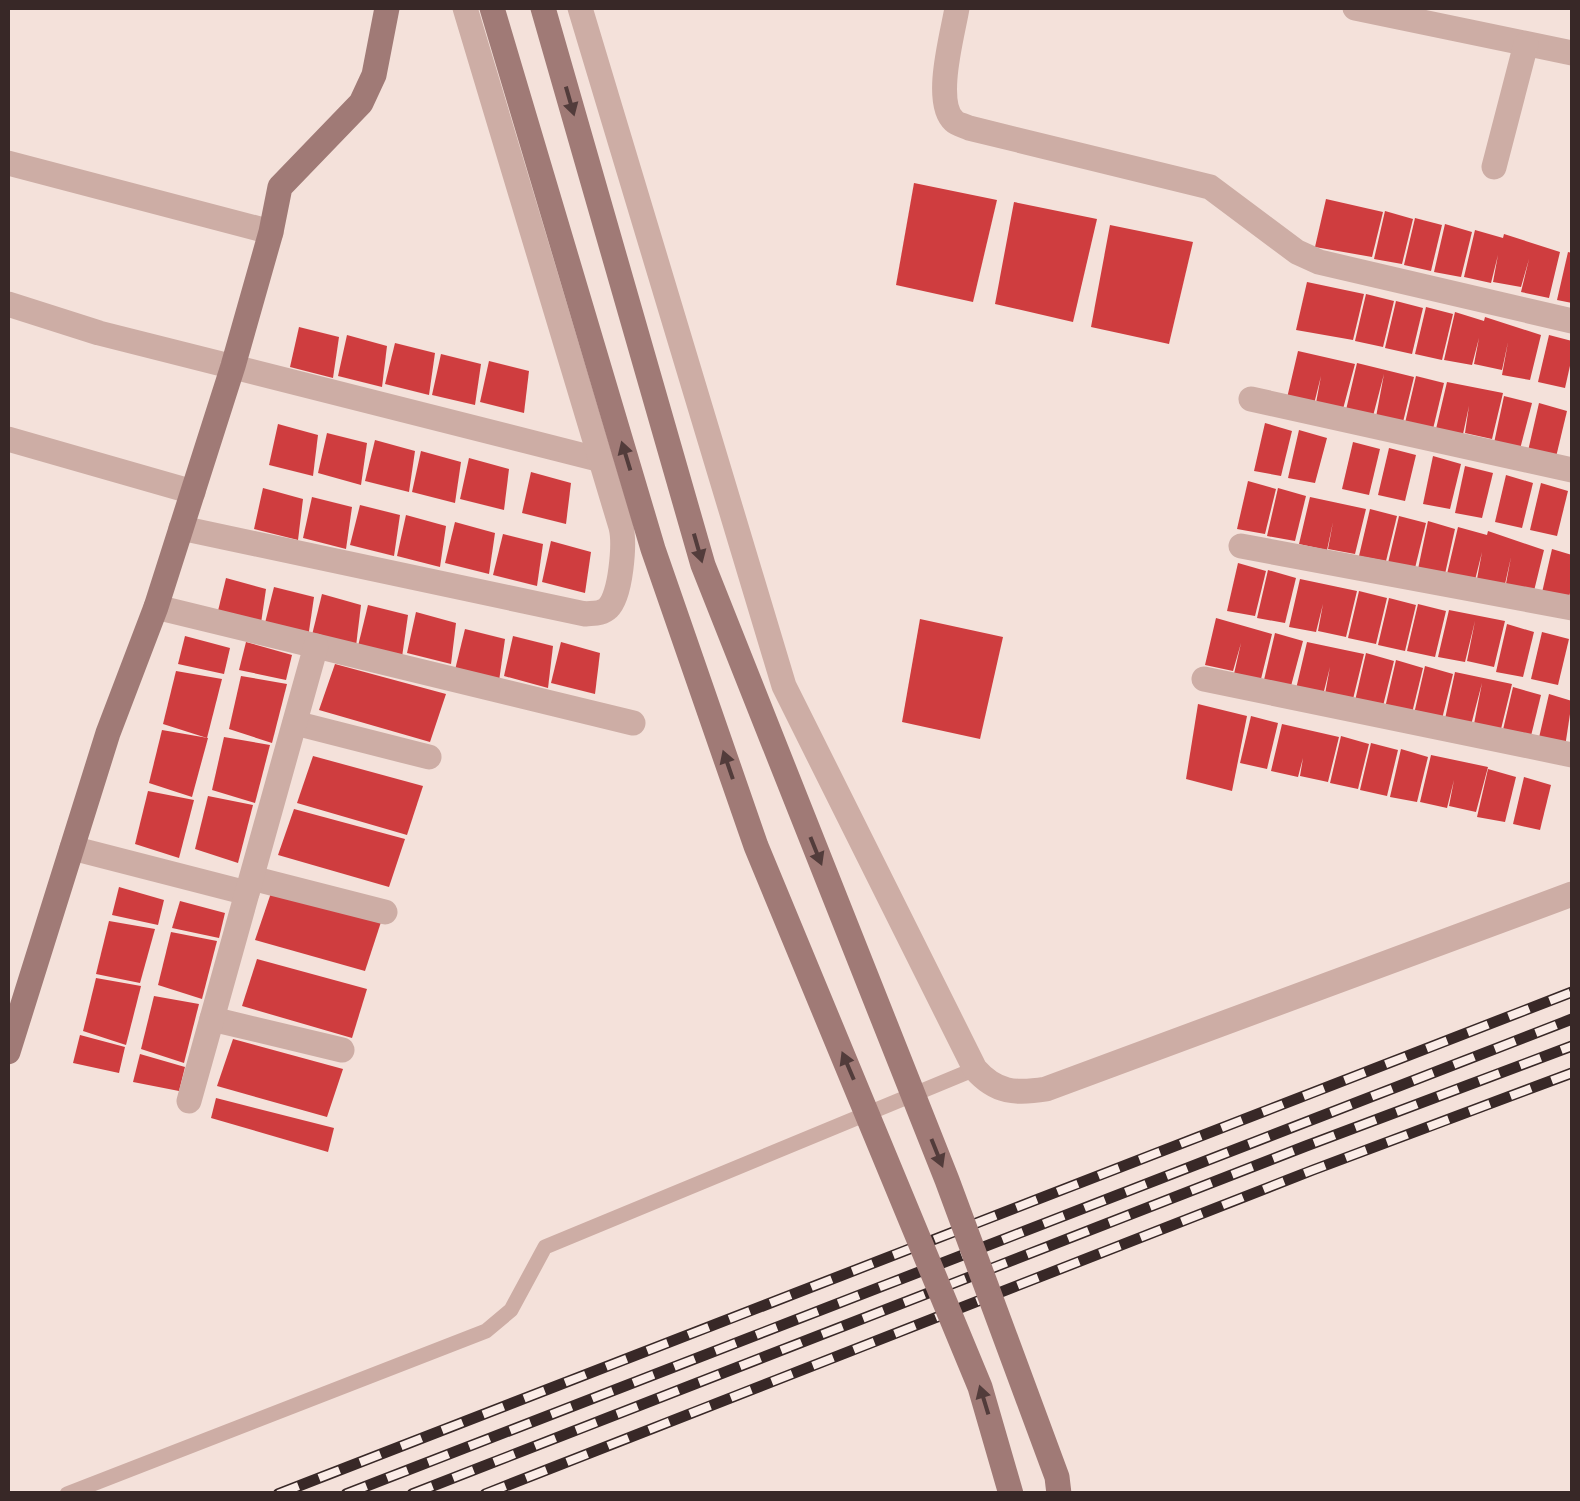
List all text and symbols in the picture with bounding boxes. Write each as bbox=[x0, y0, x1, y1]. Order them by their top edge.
one-way arrow bbox=[562, 86, 578, 117]
one-way arrow bbox=[618, 441, 633, 471]
one-way arrow bbox=[691, 533, 706, 564]
one-way arrow bbox=[719, 749, 734, 779]
one-way arrow bbox=[809, 836, 825, 866]
one-way arrow bbox=[840, 1051, 856, 1081]
one-way arrow bbox=[929, 1138, 945, 1168]
one-way arrow bbox=[976, 1384, 991, 1415]

